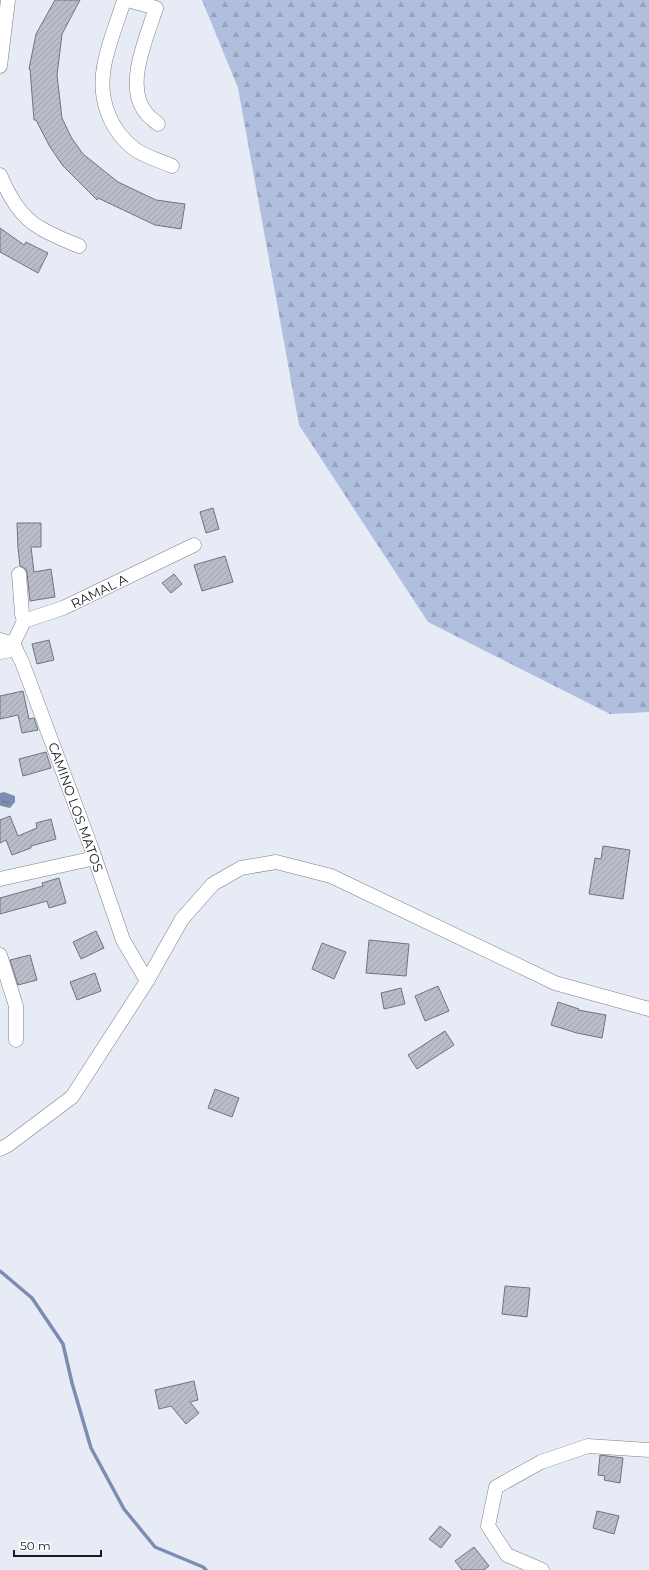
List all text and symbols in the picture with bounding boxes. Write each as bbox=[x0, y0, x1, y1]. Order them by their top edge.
street label: RAMAL A bbox=[68, 570, 130, 612]
street label: CAMINO LOS MATOS bbox=[45, 740, 107, 874]
scale bar bbox=[14, 1532, 101, 1558]
text: 50 m bbox=[20, 1538, 51, 1553]

